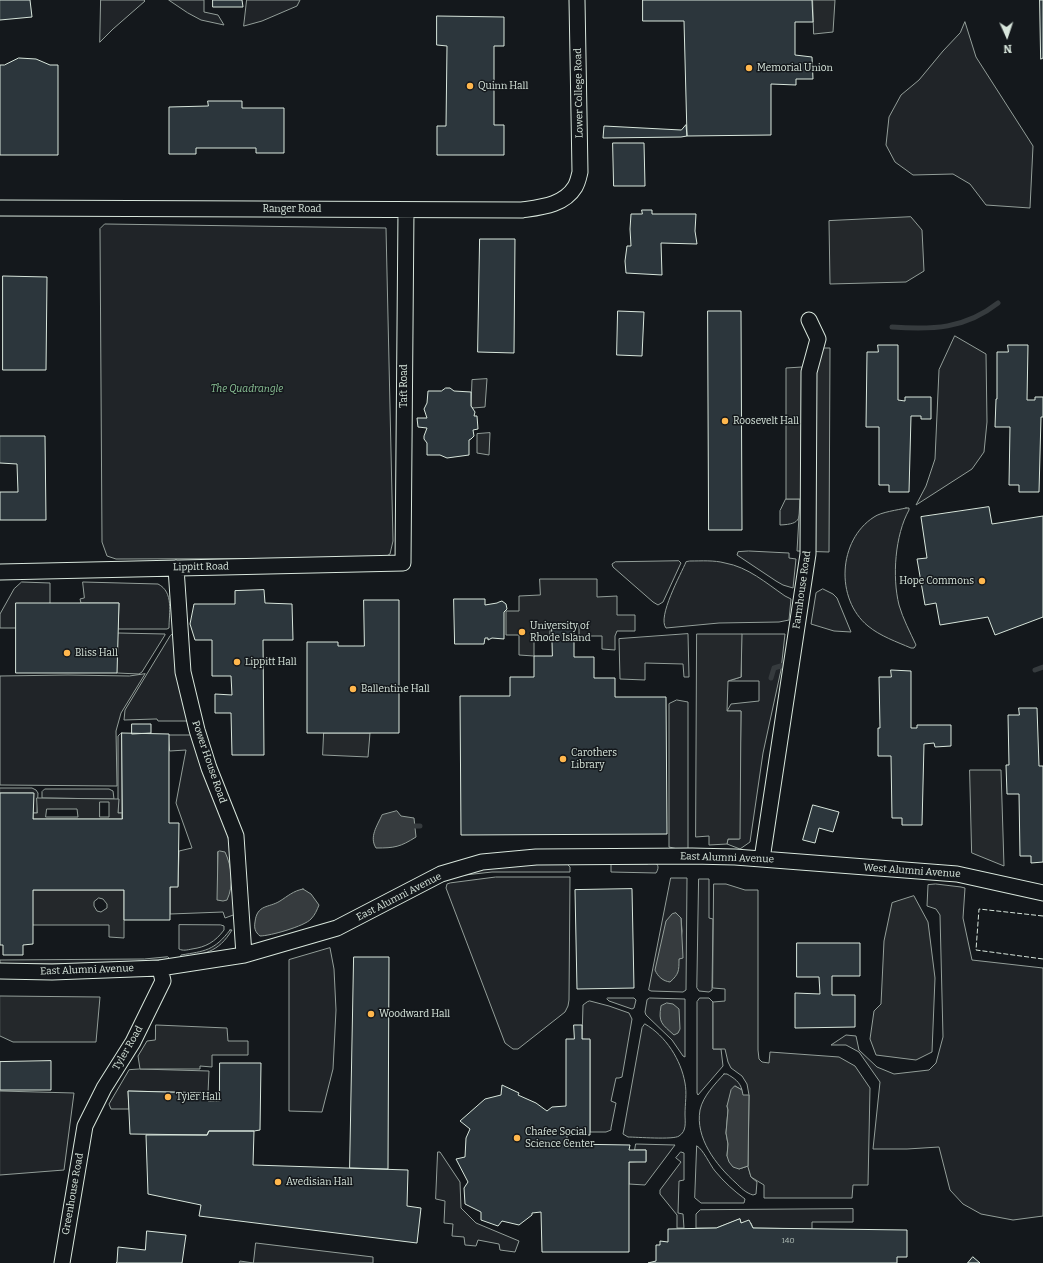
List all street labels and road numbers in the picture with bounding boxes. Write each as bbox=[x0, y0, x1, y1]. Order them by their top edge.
street label: Lower College Road bbox=[572, 48, 586, 138]
street label: Ranger Road bbox=[262, 203, 322, 215]
street label: Taft Road bbox=[398, 364, 410, 408]
street label: Farmhouse Road bbox=[791, 550, 813, 630]
street label: Lippitt Road bbox=[173, 561, 229, 573]
street label: Power House Road bbox=[189, 719, 229, 805]
street label: East Alumni Avenue bbox=[680, 850, 774, 866]
street label: West Alumni Avenue bbox=[863, 862, 961, 880]
street label: East Alumni Avenue bbox=[354, 870, 444, 924]
street label: East Alumni Avenue bbox=[40, 962, 134, 978]
street label: Tyler Road bbox=[110, 1024, 146, 1072]
street label: Greenhouse Road bbox=[60, 1152, 86, 1236]

